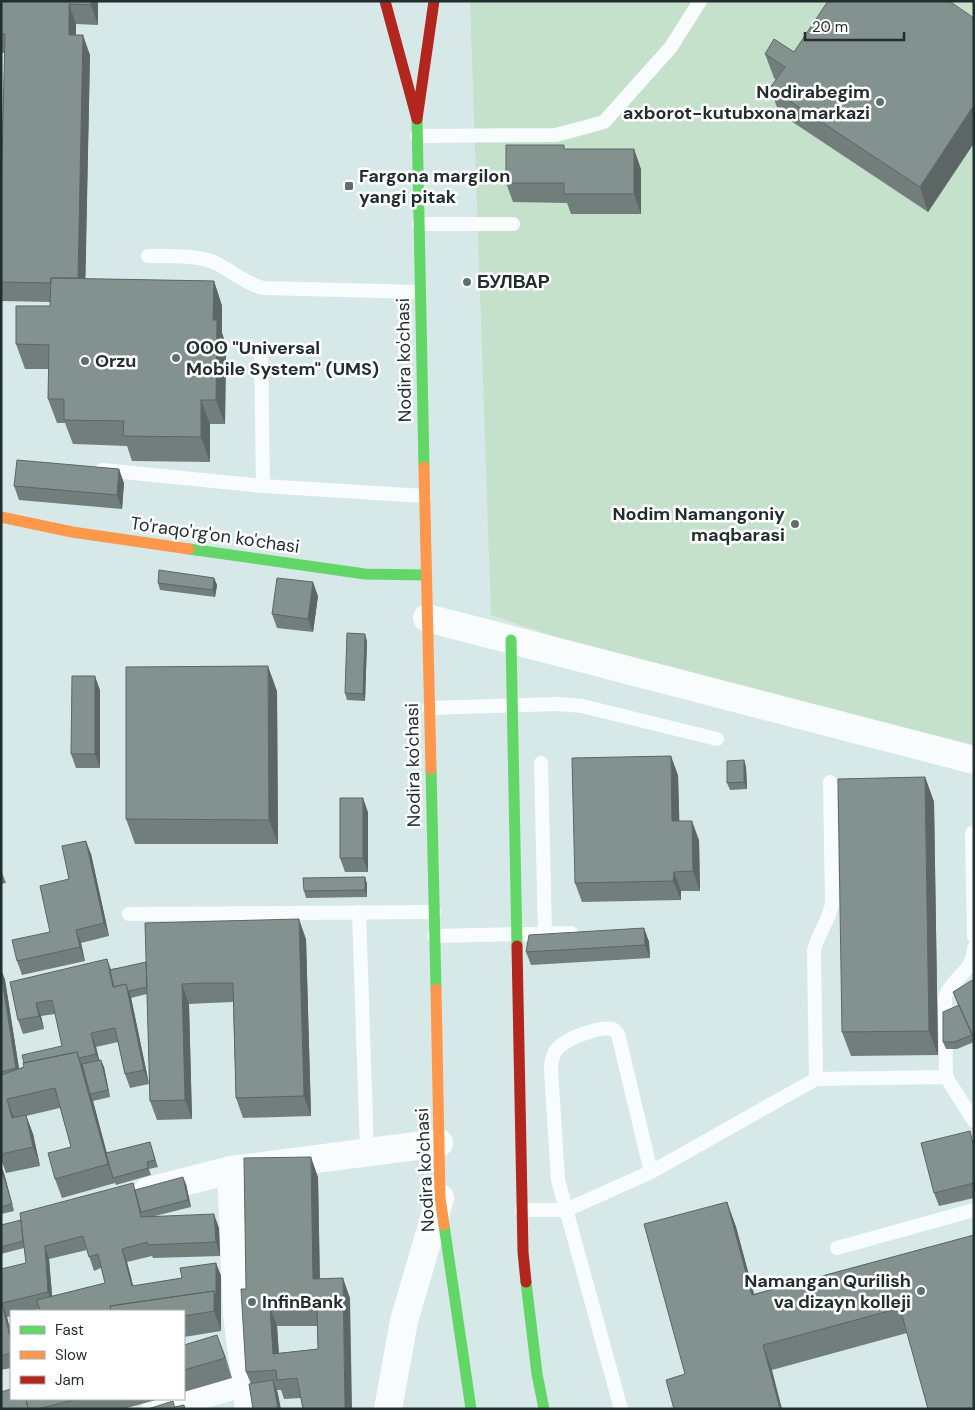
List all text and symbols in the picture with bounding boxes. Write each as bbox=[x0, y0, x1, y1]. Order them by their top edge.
scale bar bbox=[805, 10, 904, 42]
text: 20 m bbox=[812, 17, 848, 37]
place label: Nodirabegim axborot-kutubxona markazi bbox=[623, 80, 870, 125]
marker: Nodirabegim axborot-kutubxona markazi bbox=[874, 96, 886, 108]
place label: Fargona margilon yangi pitak bbox=[359, 164, 510, 209]
marker: Fargona margilon yangi pitak bbox=[343, 180, 355, 192]
place label: БУЛВАР bbox=[477, 270, 550, 294]
marker: БУЛВАР bbox=[461, 276, 473, 288]
street label: Nodira ko'chasi bbox=[391, 298, 417, 422]
place label: ООО "Universal Mobile System" (UMS) bbox=[186, 336, 379, 381]
place label: Orzu bbox=[95, 349, 136, 373]
marker: ООО "Universal Mobile System" (UMS) bbox=[170, 352, 182, 364]
marker: Orzu bbox=[79, 355, 91, 367]
place label: Nodim Namangoniy maqbarasi bbox=[612, 502, 785, 547]
street label: To'raqo'rg'on ko'chasi bbox=[129, 511, 301, 559]
marker: Nodim Namangoniy maqbarasi bbox=[789, 518, 801, 530]
street label: Nodira ko'chasi bbox=[400, 703, 426, 827]
street label: Nodira ko'chasi bbox=[410, 1107, 440, 1233]
place label: Namangan Qurilish va dizayn kolleji bbox=[744, 1269, 911, 1314]
marker: Namangan Qurilish va dizayn kolleji bbox=[915, 1285, 927, 1297]
place label: InfinBank bbox=[262, 1290, 344, 1314]
marker: InfinBank bbox=[246, 1296, 258, 1308]
legend bbox=[10, 1310, 185, 1400]
text: Fast bbox=[55, 1320, 84, 1340]
text: Slow bbox=[55, 1345, 88, 1365]
text: Jam bbox=[55, 1370, 84, 1390]

